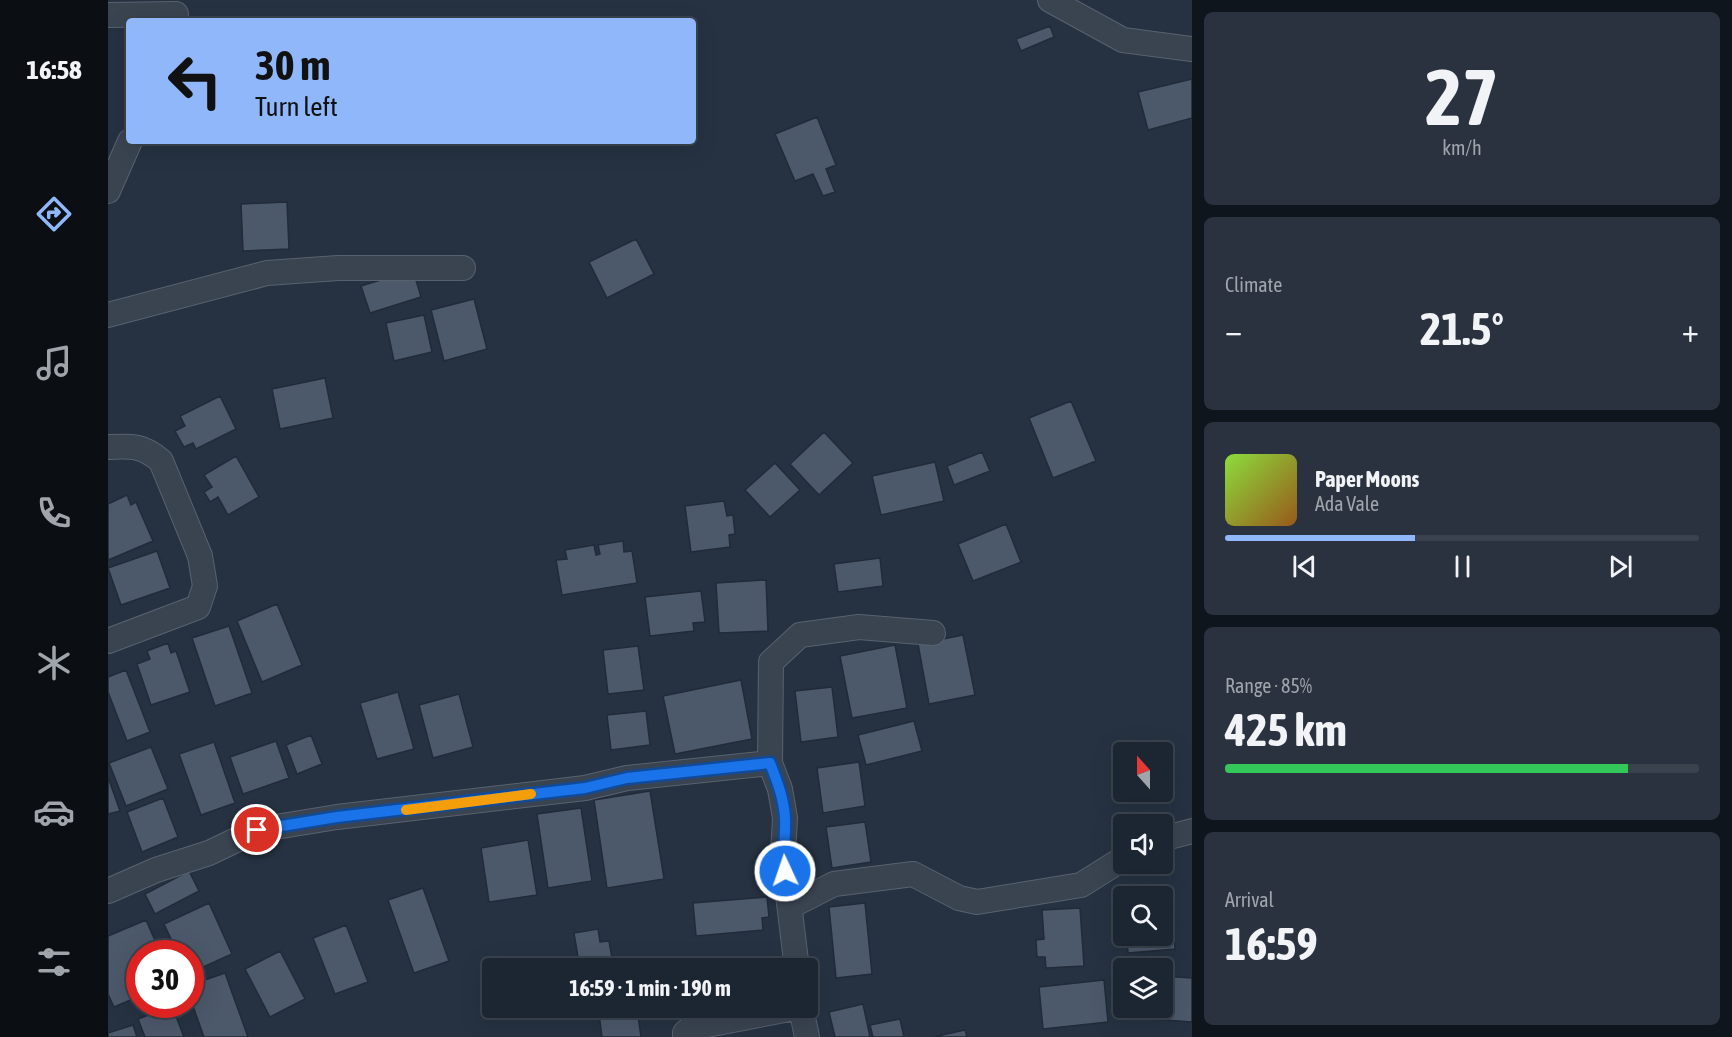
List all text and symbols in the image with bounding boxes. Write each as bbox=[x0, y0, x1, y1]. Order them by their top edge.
text: 30 m bbox=[255, 41, 330, 89]
icon: left bbox=[156, 42, 234, 120]
text: 27 bbox=[1425, 52, 1499, 142]
text: 16:58 bbox=[26, 54, 82, 85]
text: Turn left bbox=[255, 91, 338, 122]
text: km/h bbox=[1442, 136, 1482, 159]
icon: directions bbox=[33, 193, 75, 235]
text: Climate bbox=[1225, 273, 1282, 296]
text: 21.5° bbox=[1420, 303, 1504, 355]
text: − bbox=[1225, 311, 1242, 349]
text: + bbox=[1682, 311, 1699, 349]
icon: music bbox=[33, 342, 75, 384]
text: Paper Moons bbox=[1315, 466, 1419, 492]
icon: phone bbox=[33, 492, 75, 534]
text: Ada Vale bbox=[1315, 492, 1379, 515]
icon: previous bbox=[1288, 550, 1321, 583]
icon: pause bbox=[1446, 550, 1479, 583]
icon: next bbox=[1604, 550, 1637, 583]
icon: climate bbox=[33, 642, 75, 684]
text: Range · 85% bbox=[1225, 674, 1312, 697]
text: 425 km bbox=[1225, 704, 1347, 756]
north arrow bbox=[1113, 742, 1173, 802]
map controls bbox=[1113, 742, 1173, 1018]
icon: car bbox=[33, 791, 75, 833]
pin bbox=[231, 804, 282, 855]
icon: arrive bbox=[240, 813, 273, 846]
button: sound bbox=[1113, 814, 1173, 874]
position arrow bbox=[753, 839, 817, 903]
button: search bbox=[1113, 886, 1173, 946]
text: Arrival bbox=[1225, 888, 1274, 911]
text: 16:59 bbox=[1225, 918, 1318, 970]
speed limit sign: 30 bbox=[126, 940, 204, 1018]
icon: filters bbox=[33, 941, 75, 983]
button: layers bbox=[1113, 958, 1173, 1018]
text: 16:59 · 1 min · 190 m bbox=[569, 975, 731, 1001]

